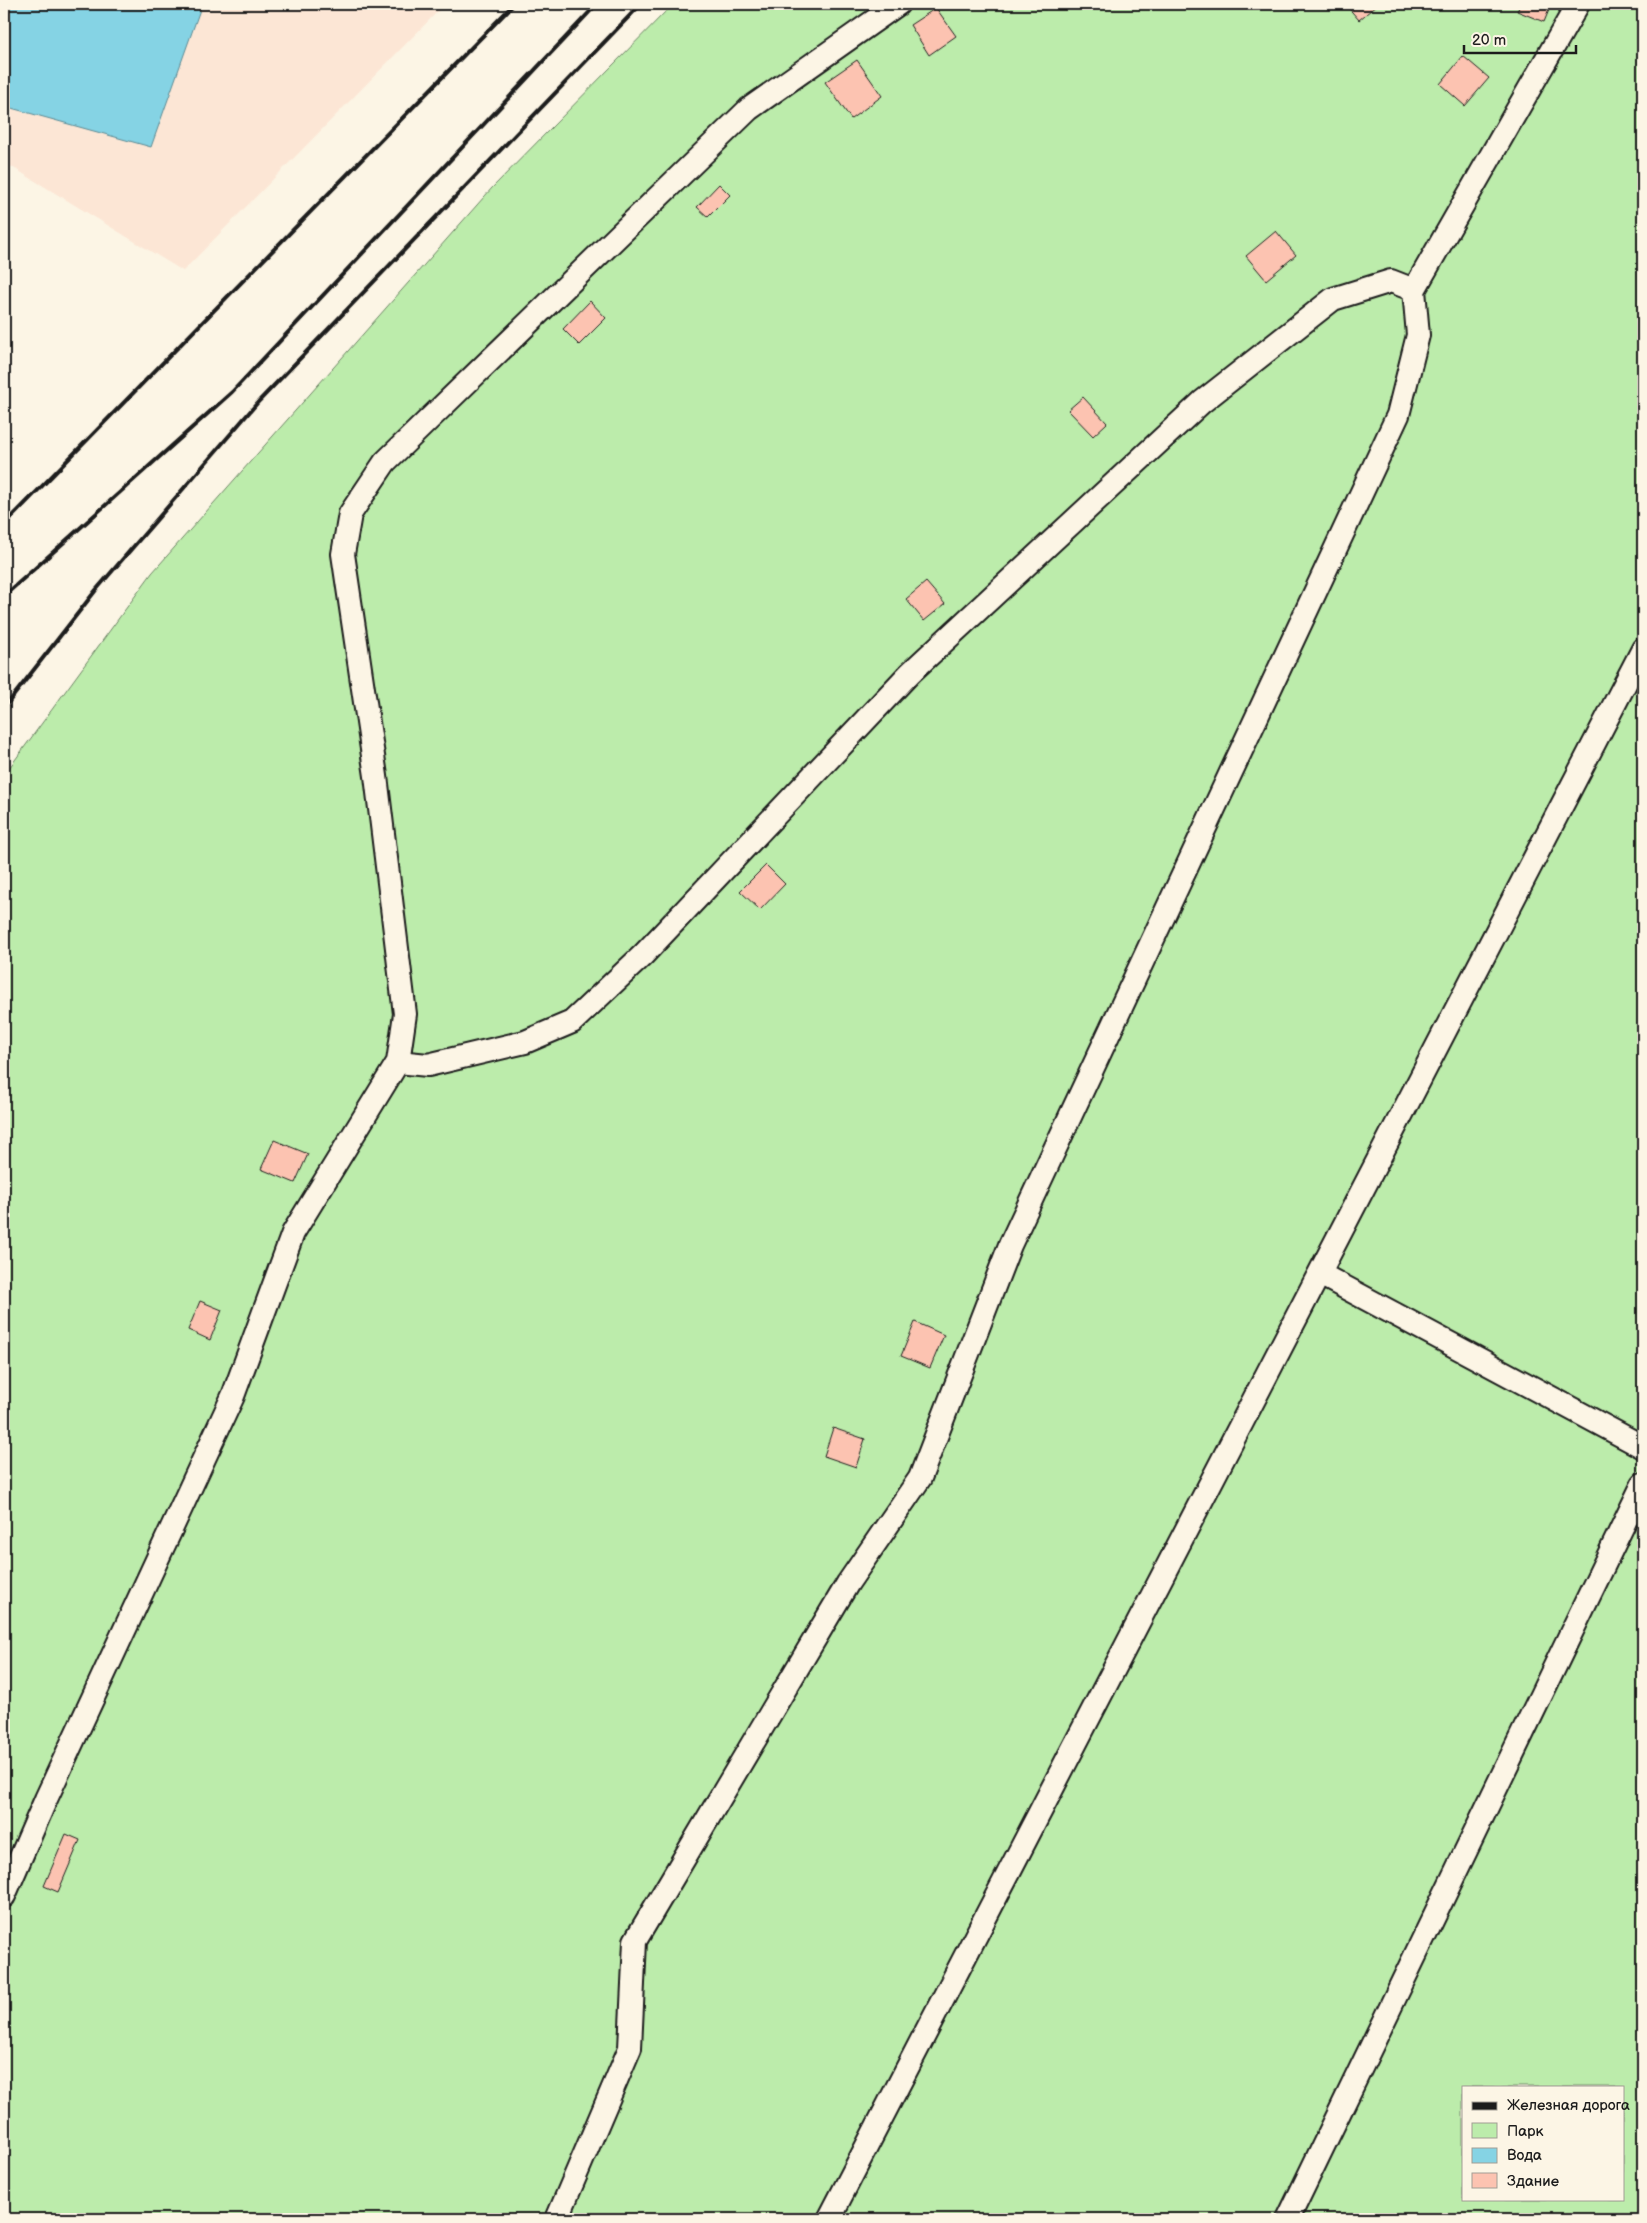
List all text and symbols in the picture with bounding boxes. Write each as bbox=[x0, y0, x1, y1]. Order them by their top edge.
scale bar bbox=[1464, 22, 1577, 54]
text: 20 m bbox=[1472, 31, 1506, 50]
legend bbox=[1462, 2086, 1624, 2200]
text: Железная дорога bbox=[1507, 2096, 1630, 2115]
text: Парк bbox=[1507, 2122, 1544, 2141]
text: Вода bbox=[1507, 2146, 1542, 2165]
text: Здание bbox=[1507, 2172, 1559, 2191]

